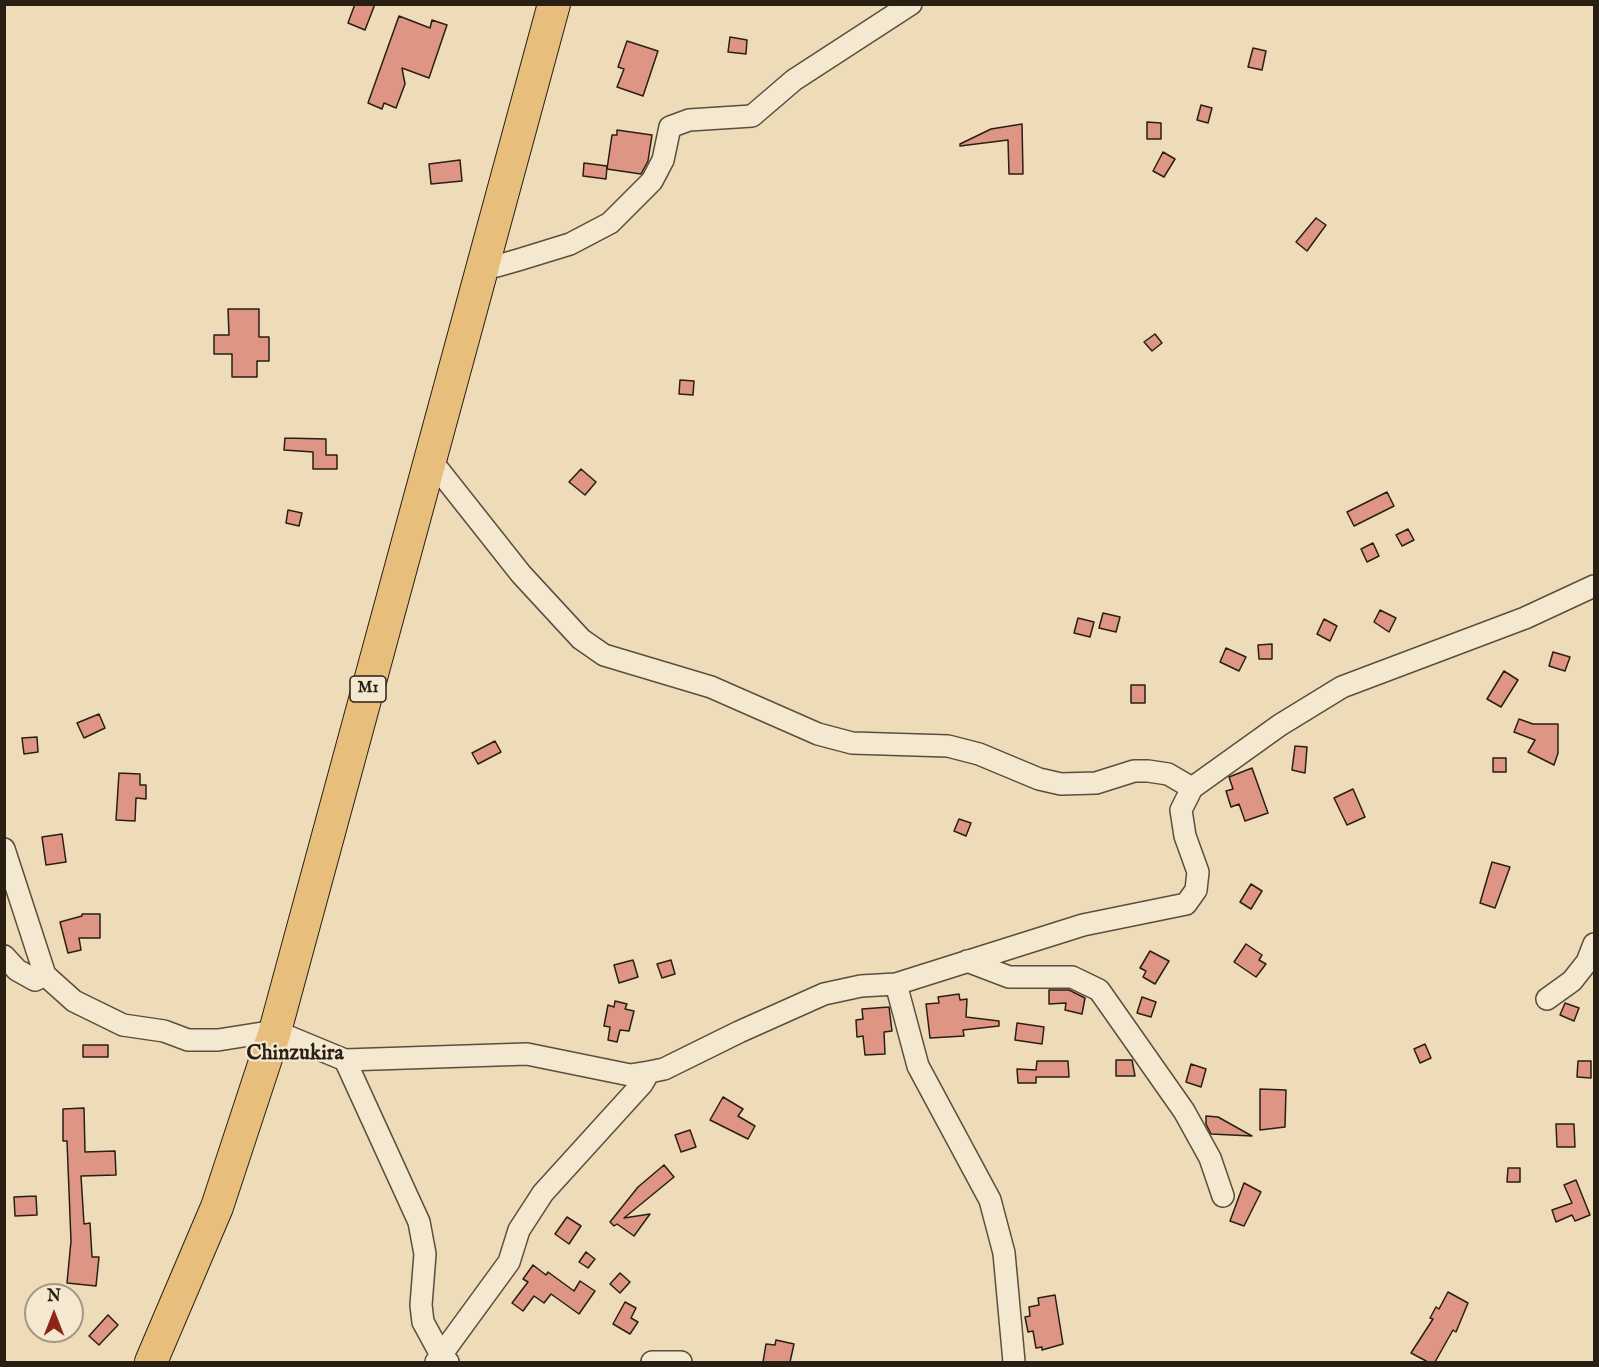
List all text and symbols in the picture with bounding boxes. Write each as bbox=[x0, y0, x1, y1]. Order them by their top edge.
road number: M1 bbox=[350, 676, 386, 702]
district label: Chinzukira bbox=[246, 1042, 344, 1068]
north arrow bbox=[24, 1283, 84, 1343]
text: N bbox=[47, 1287, 61, 1307]

